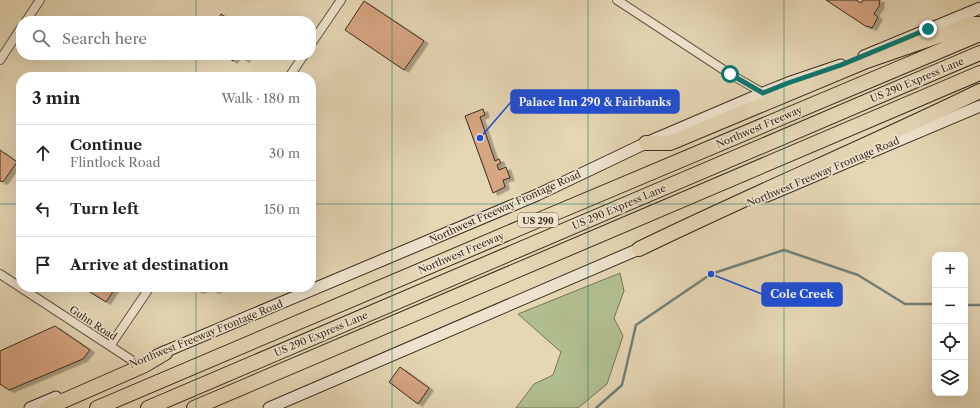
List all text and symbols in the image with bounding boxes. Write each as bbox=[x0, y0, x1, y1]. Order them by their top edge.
search box bbox=[16, 16, 316, 60]
route end bbox=[919, 20, 937, 38]
icon: search bbox=[30, 27, 52, 49]
text: Search here bbox=[62, 29, 147, 48]
street label: US 290 Express Lane bbox=[868, 54, 966, 106]
route start bbox=[721, 65, 739, 83]
text: 3 min bbox=[32, 88, 81, 108]
text: Walk · 180 m bbox=[221, 90, 300, 106]
callout: Palace Inn 290 & Fairbanks bbox=[511, 90, 679, 113]
text: Palace Inn 290 & Fairbanks bbox=[519, 95, 671, 109]
street label: Northwest Freeway bbox=[714, 103, 804, 151]
street label: Northwest Freeway Frontage Road bbox=[745, 134, 901, 210]
text: Continue bbox=[70, 135, 142, 154]
icon: ahead bbox=[32, 142, 54, 164]
text: 30 m bbox=[269, 145, 300, 161]
text: Flintlock Road bbox=[70, 154, 161, 170]
street label: Northwest Freeway Frontage Road bbox=[427, 168, 583, 246]
street label: US 290 Express Lane bbox=[570, 181, 668, 233]
icon: left bbox=[32, 198, 54, 220]
text: Turn left bbox=[70, 199, 139, 218]
text: 150 m bbox=[264, 201, 300, 217]
road number: US 290 bbox=[518, 213, 558, 227]
street label: Northwest Freeway bbox=[416, 229, 506, 277]
map controls bbox=[932, 252, 968, 396]
button: + bbox=[932, 252, 968, 288]
icon: arrive bbox=[32, 254, 54, 276]
text: Arrive at destination bbox=[70, 255, 229, 274]
callout: Cole Creek bbox=[762, 283, 842, 306]
text: Cole Creek bbox=[770, 287, 835, 301]
button: − bbox=[932, 288, 968, 324]
street label: Northwest Freeway Frontage Road bbox=[127, 297, 285, 371]
street label: Guhn Road bbox=[67, 303, 119, 343]
street label: US 290 Express Lane bbox=[272, 308, 370, 360]
button: locate bbox=[932, 324, 968, 360]
button: layers bbox=[932, 360, 968, 396]

